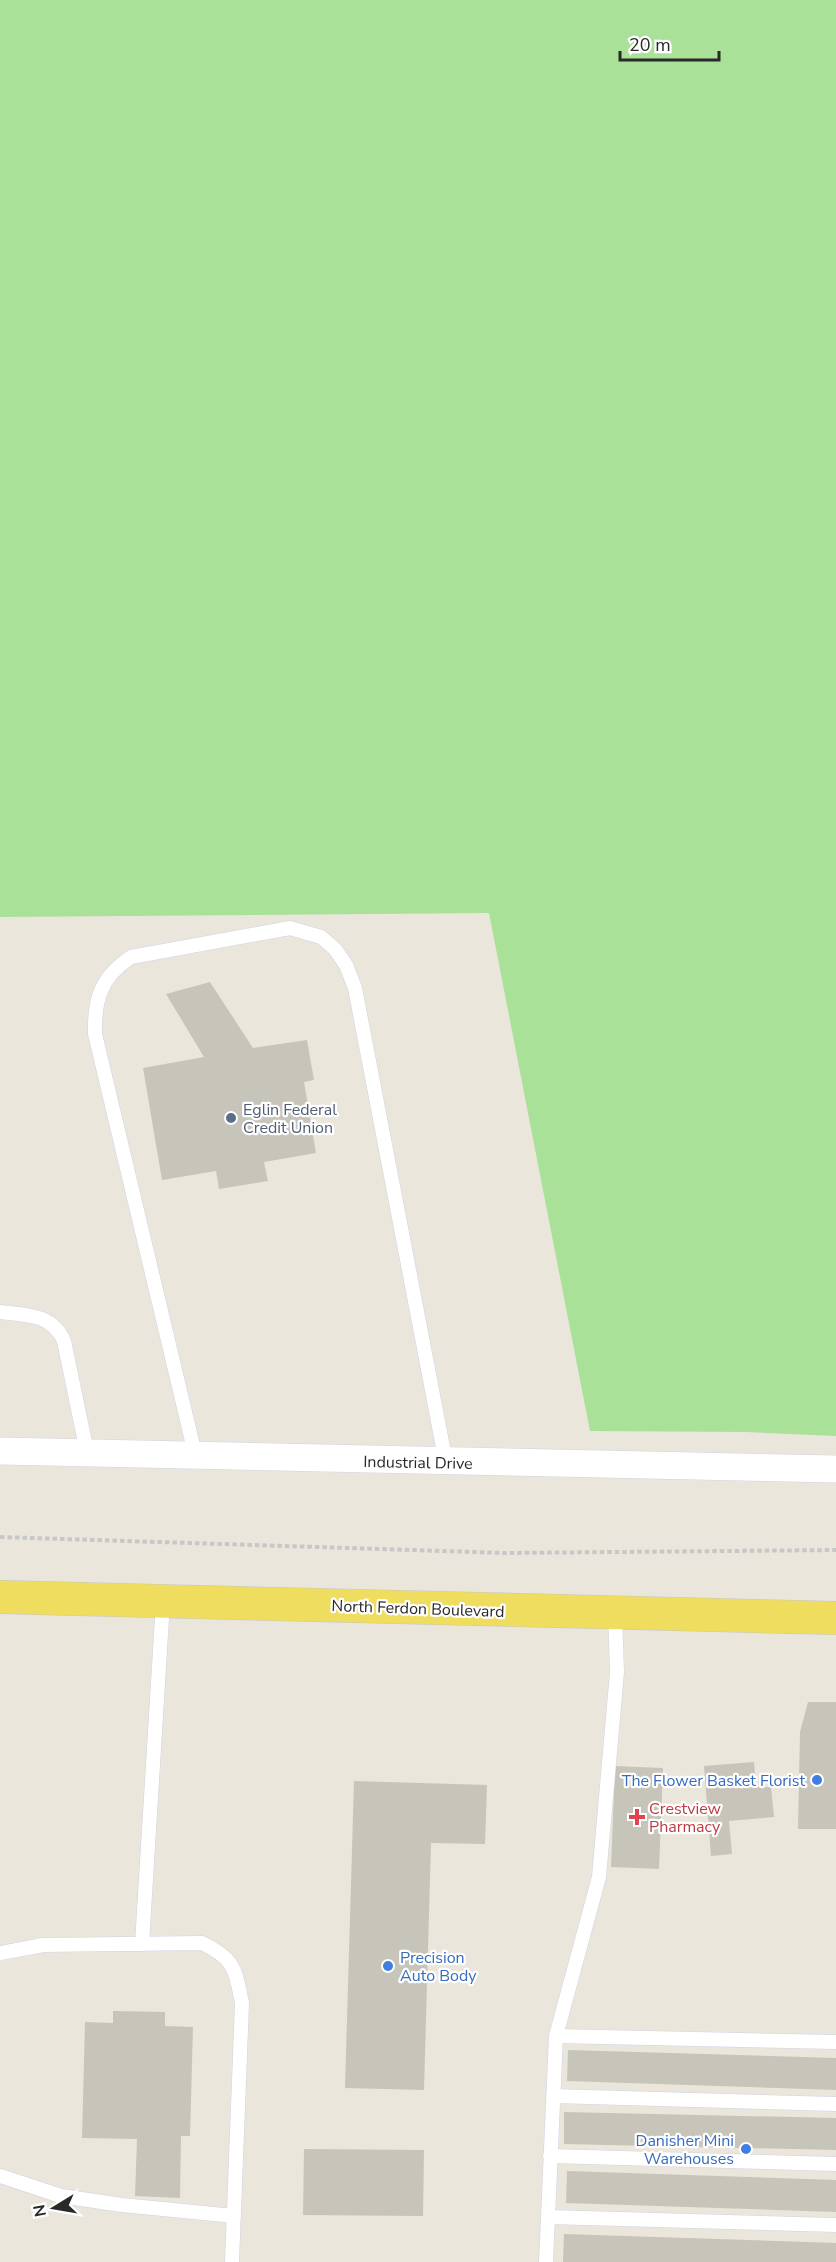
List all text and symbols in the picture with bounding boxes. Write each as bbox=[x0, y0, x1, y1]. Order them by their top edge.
scale bar bbox=[620, 24, 719, 62]
text: 20 m bbox=[629, 33, 671, 57]
place label: Eglin Federal Credit Union bbox=[243, 1099, 337, 1139]
marker: Eglin Federal Credit Union bbox=[224, 1111, 238, 1125]
street label: Industrial Drive bbox=[363, 1451, 473, 1475]
street label: North Ferdon Boulevard bbox=[331, 1595, 505, 1623]
place label: The Flower Basket Florist bbox=[622, 1770, 805, 1792]
marker: The Flower Basket Florist bbox=[810, 1773, 824, 1787]
place label: Crestview Pharmacy bbox=[649, 1798, 722, 1838]
marker: Crestview Pharmacy bbox=[630, 1810, 644, 1824]
place label: Precision Auto Body bbox=[400, 1947, 477, 1987]
marker: Precision Auto Body bbox=[381, 1959, 395, 1973]
place label: Danisher Mini Warehouses bbox=[636, 2130, 734, 2170]
marker: Danisher Mini Warehouses bbox=[739, 2142, 753, 2156]
north arrow bbox=[24, 2178, 84, 2238]
text: N bbox=[28, 2203, 52, 2219]

